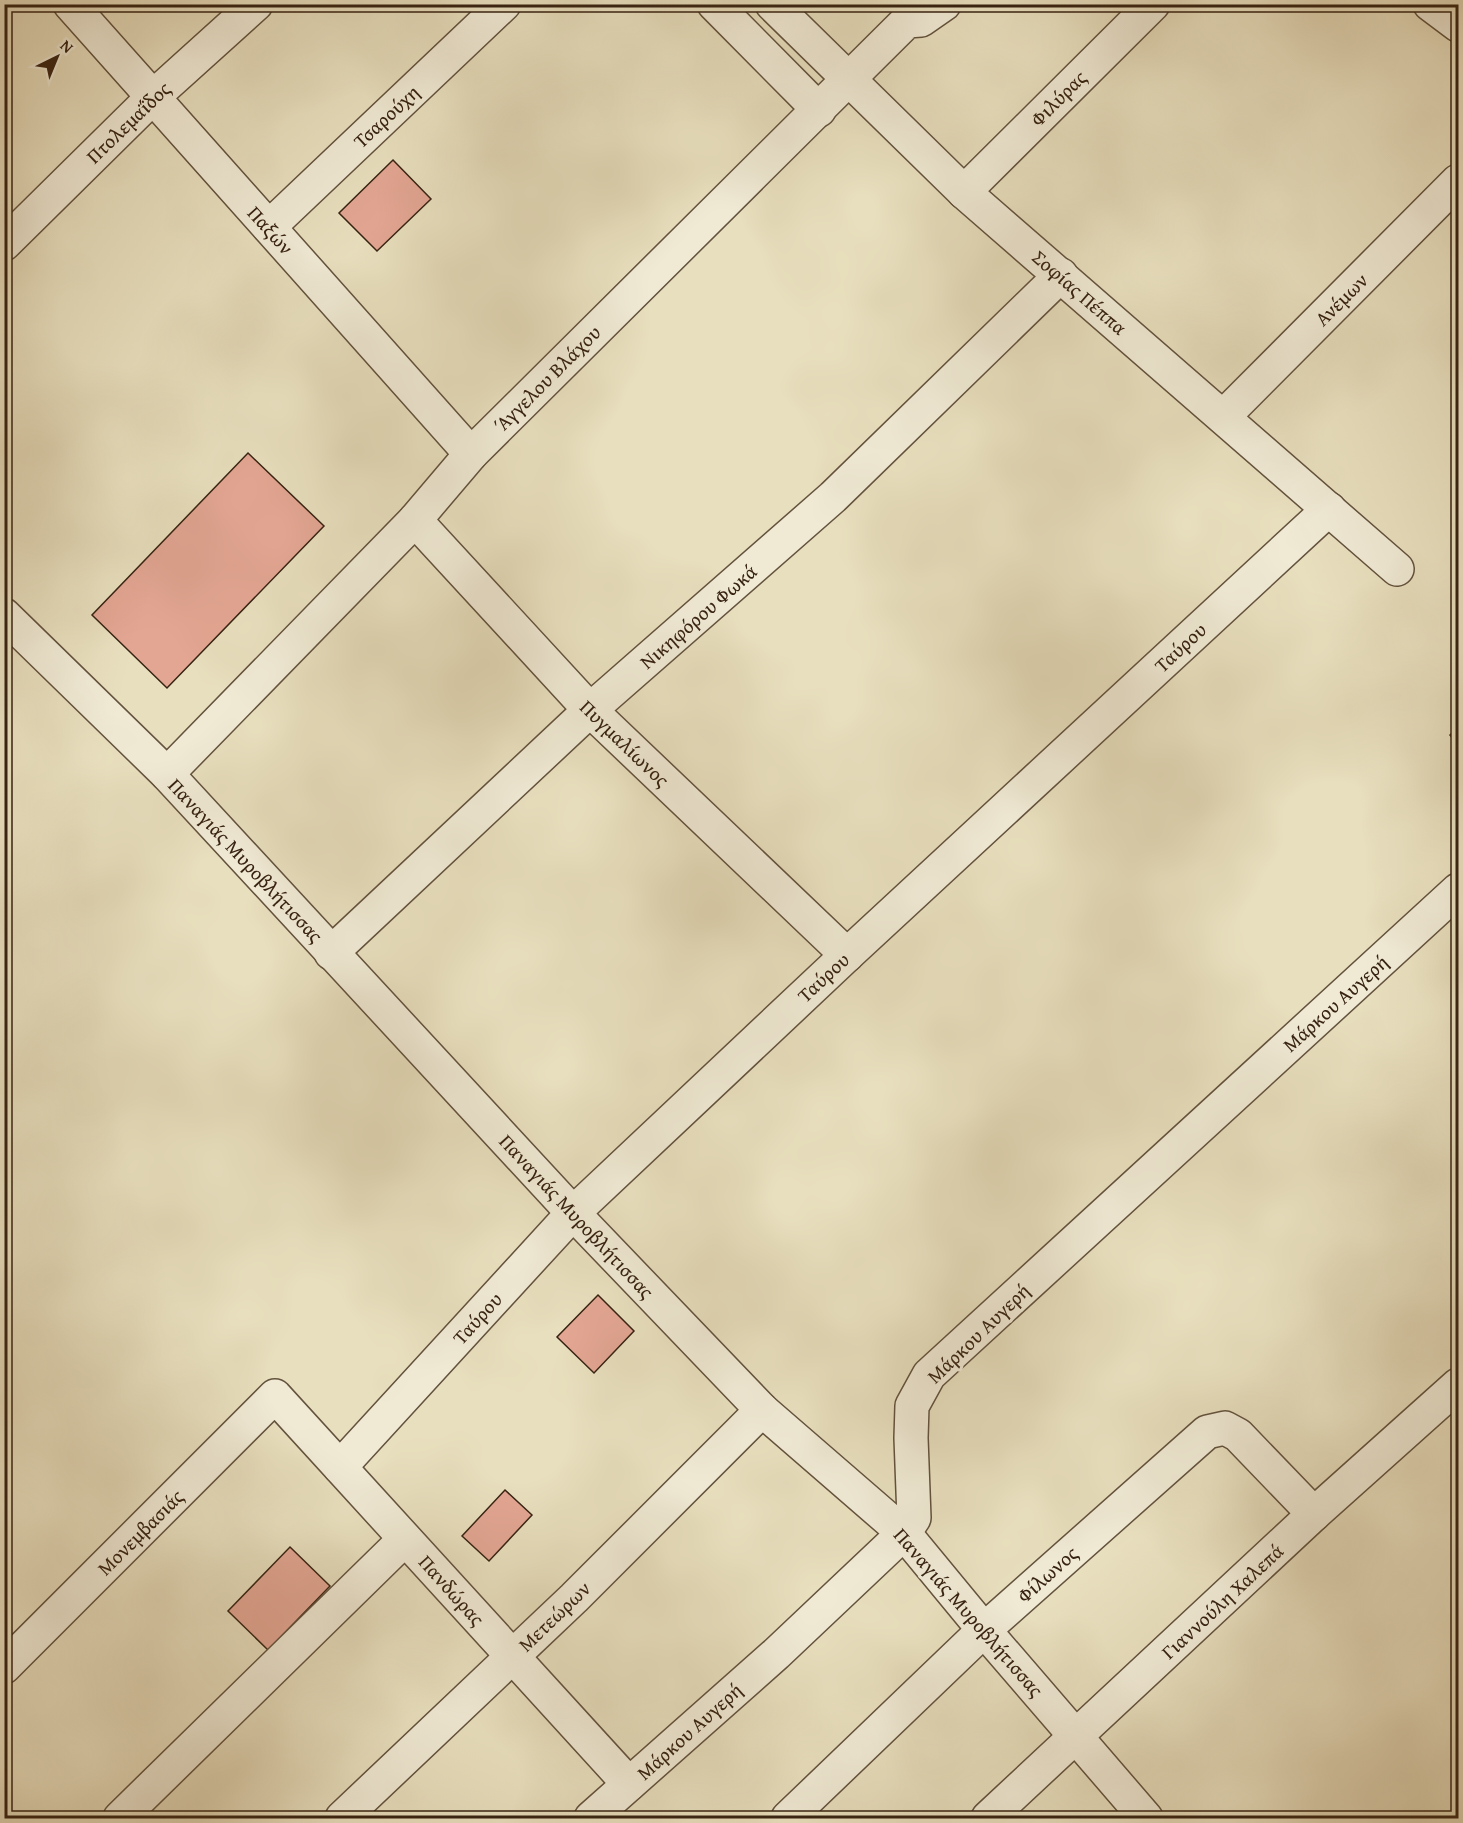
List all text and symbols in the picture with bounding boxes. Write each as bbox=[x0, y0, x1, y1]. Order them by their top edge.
north arrow bbox=[27, 27, 87, 87]
text: N bbox=[55, 34, 80, 59]
street label: Φιλύρας bbox=[1023, 63, 1093, 133]
street label: Πτολεμαΐδος bbox=[79, 74, 177, 170]
street label: Τσαρούχη bbox=[346, 78, 426, 154]
street label: Παξών bbox=[241, 199, 301, 261]
street label: Σοφίας Πέππα bbox=[1026, 243, 1134, 341]
street label: Ανέμων bbox=[1308, 266, 1374, 332]
street label: Άγγελου Βλάχου bbox=[487, 318, 607, 438]
street label: Νικηφόρου Φωκά bbox=[633, 557, 763, 675]
street label: Ταύρου bbox=[1147, 615, 1213, 679]
street label: Πυγμαλίωνος bbox=[574, 693, 677, 794]
street label: Παναγιάς Μυροβλήτισσας bbox=[162, 771, 331, 949]
street label: Ταύρου bbox=[790, 945, 856, 1009]
street label: Μάρκου Αυγερή bbox=[1276, 948, 1394, 1058]
street label: Παναγιάς Μυροβλήτισσας bbox=[493, 1127, 662, 1305]
street label: Μάρκου Αυγερή bbox=[920, 1276, 1036, 1390]
street label: Ταύρου bbox=[445, 1285, 509, 1351]
street label: Μονεμβασιάς bbox=[90, 1482, 190, 1582]
street label: Παναγιάς Μυροβλήτισσας bbox=[887, 1521, 1051, 1703]
street label: Γιαννούλη Χαλεπά bbox=[1154, 1536, 1290, 1665]
street label: Φίλωνος bbox=[1010, 1538, 1084, 1609]
street label: Πανδώρας bbox=[412, 1548, 492, 1632]
street label: Μετεώρων bbox=[511, 1574, 597, 1658]
street label: Μάρκου Αυγερή bbox=[630, 1676, 748, 1786]

